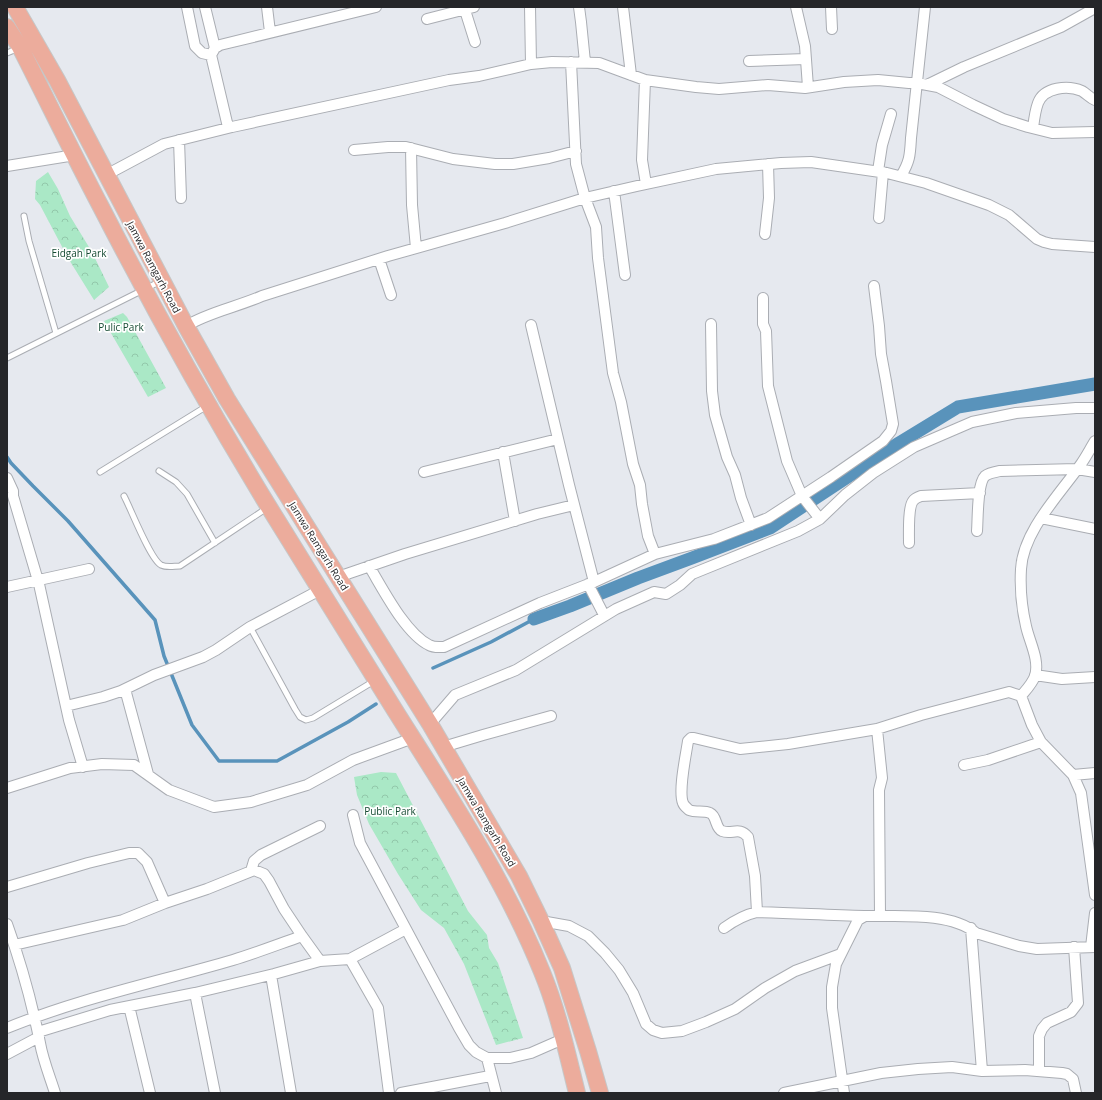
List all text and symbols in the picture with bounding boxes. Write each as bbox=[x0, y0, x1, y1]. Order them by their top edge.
street label: Jamwa Ramgarh Road bbox=[123, 218, 184, 315]
park label: Eidgah Park bbox=[52, 246, 107, 260]
park label: Pulic Park bbox=[98, 320, 144, 334]
street label: Jamwa Ramgarh Road bbox=[285, 498, 352, 593]
street label: Jamwa Ramgarh Road bbox=[454, 774, 519, 869]
park label: Public Park bbox=[364, 804, 417, 818]

